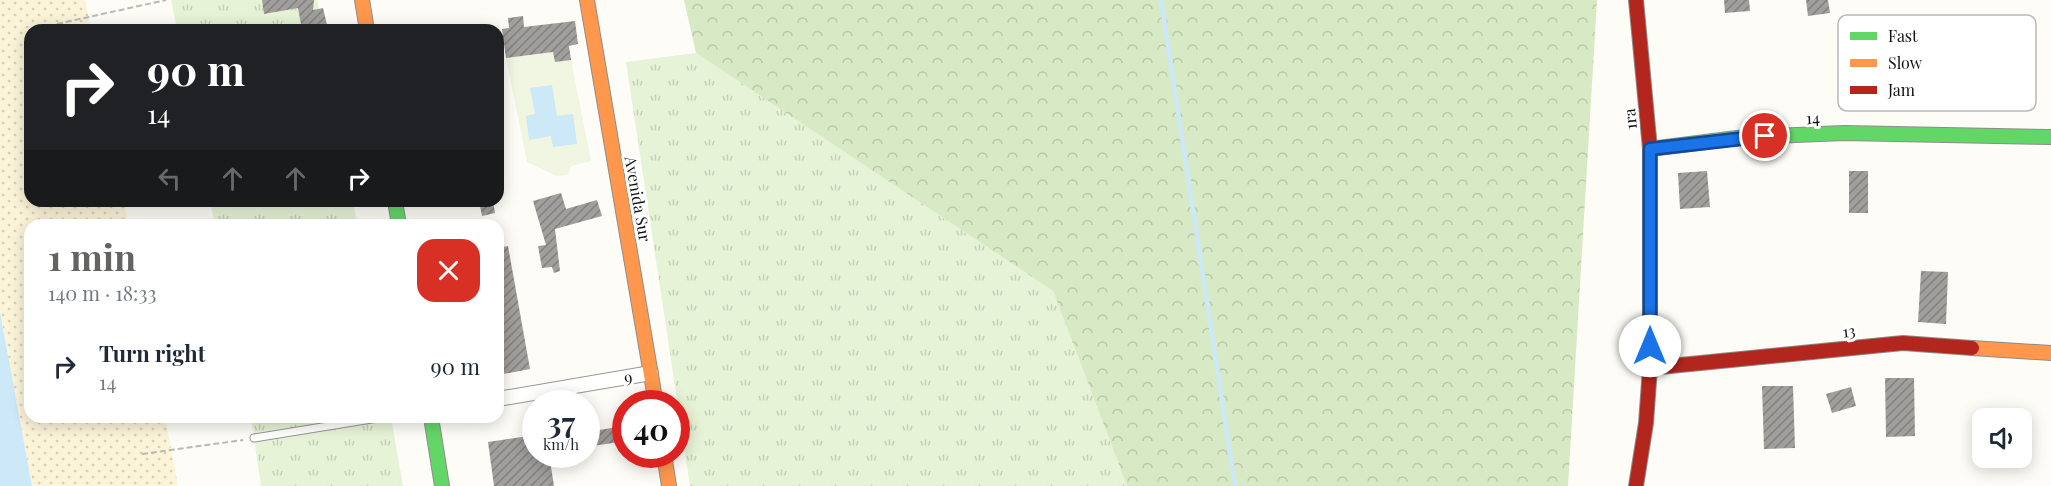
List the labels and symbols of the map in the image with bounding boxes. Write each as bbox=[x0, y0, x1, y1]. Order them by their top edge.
legend bbox=[1838, 15, 2036, 111]
text: Fast bbox=[1888, 25, 1918, 46]
text: Slow bbox=[1888, 52, 1923, 73]
text: Jam bbox=[1887, 79, 1915, 100]
street label: 14 bbox=[1806, 107, 1820, 128]
street label: 1ra bbox=[1618, 108, 1641, 130]
pin bbox=[1739, 110, 1790, 161]
street label: Avenida Sur bbox=[620, 154, 656, 243]
position arrow bbox=[1618, 314, 1682, 378]
street label: 13 bbox=[1841, 319, 1856, 342]
street label: 9 bbox=[622, 365, 634, 388]
speed limit sign: 40 bbox=[612, 390, 690, 468]

